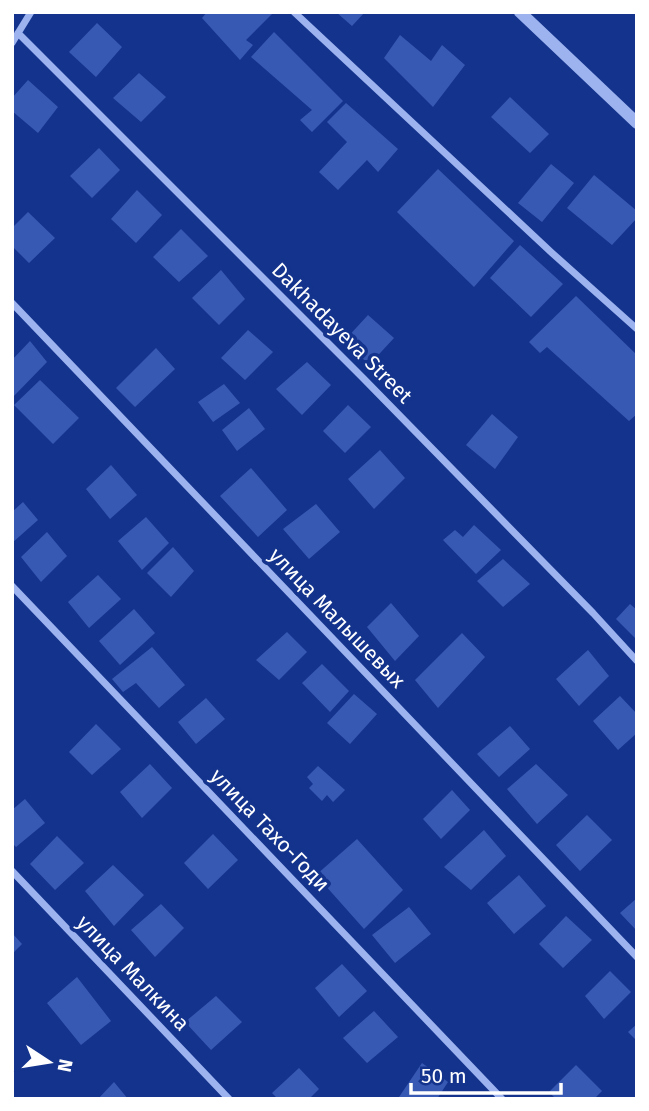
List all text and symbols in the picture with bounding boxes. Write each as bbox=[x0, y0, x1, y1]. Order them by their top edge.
street label: Dakhadayeva Street bbox=[266, 257, 418, 409]
street label: улица Малышевых bbox=[263, 542, 411, 694]
street label: улица Тахо-Годи bbox=[205, 763, 335, 897]
street label: улица Малкина bbox=[71, 910, 195, 1036]
north arrow bbox=[14, 1027, 84, 1097]
scale bar bbox=[411, 1052, 562, 1096]
text: N bbox=[53, 1057, 78, 1074]
text: 50 m bbox=[421, 1063, 467, 1089]

